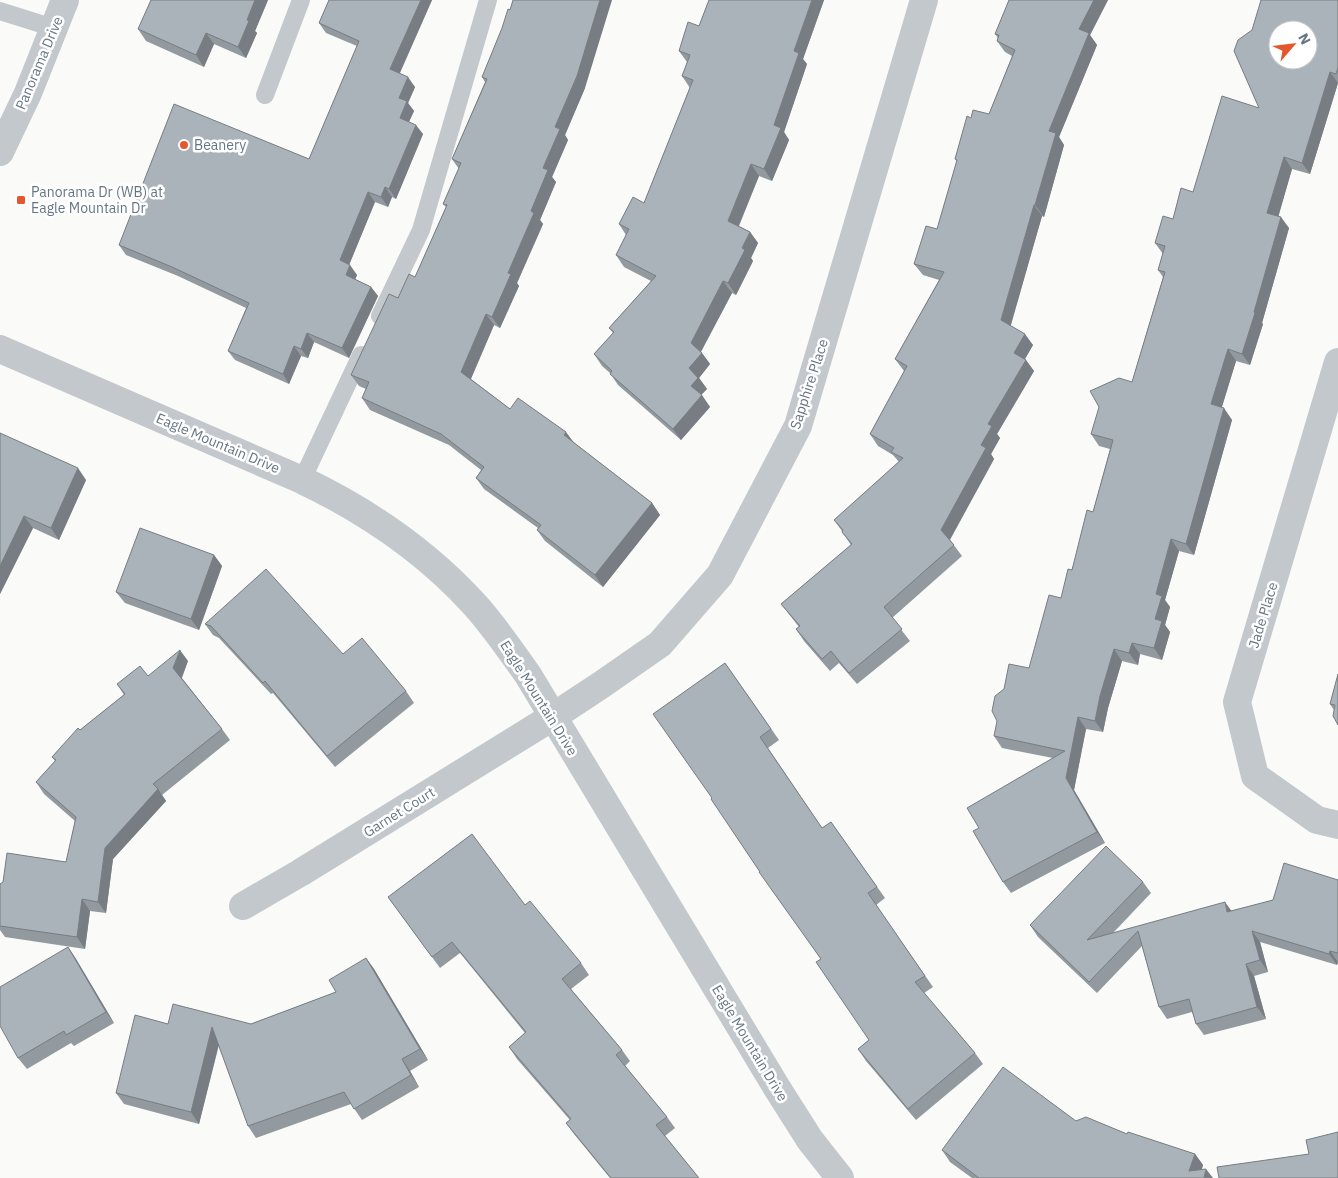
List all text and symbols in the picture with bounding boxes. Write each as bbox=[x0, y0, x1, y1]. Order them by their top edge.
street label: Panorama Drive bbox=[11, 13, 67, 112]
north arrow bbox=[1268, 20, 1318, 70]
text: N bbox=[1294, 30, 1315, 48]
place label: Beanery bbox=[194, 136, 246, 154]
marker: Beanery bbox=[178, 139, 190, 151]
place label: Panorama Dr (WB) at Eagle Mountain Dr bbox=[31, 183, 163, 217]
marker: Panorama Dr (WB) at Eagle Mountain Dr bbox=[15, 194, 27, 206]
street label: Sapphire Place bbox=[786, 336, 832, 431]
street label: Eagle Mountain Drive bbox=[153, 409, 283, 477]
street label: Jade Place bbox=[1244, 579, 1282, 650]
street label: Eagle Mountain Drive bbox=[496, 637, 582, 759]
street label: Garnet Court bbox=[360, 783, 438, 841]
street label: Eagle Mountain Drive bbox=[708, 982, 792, 1105]

